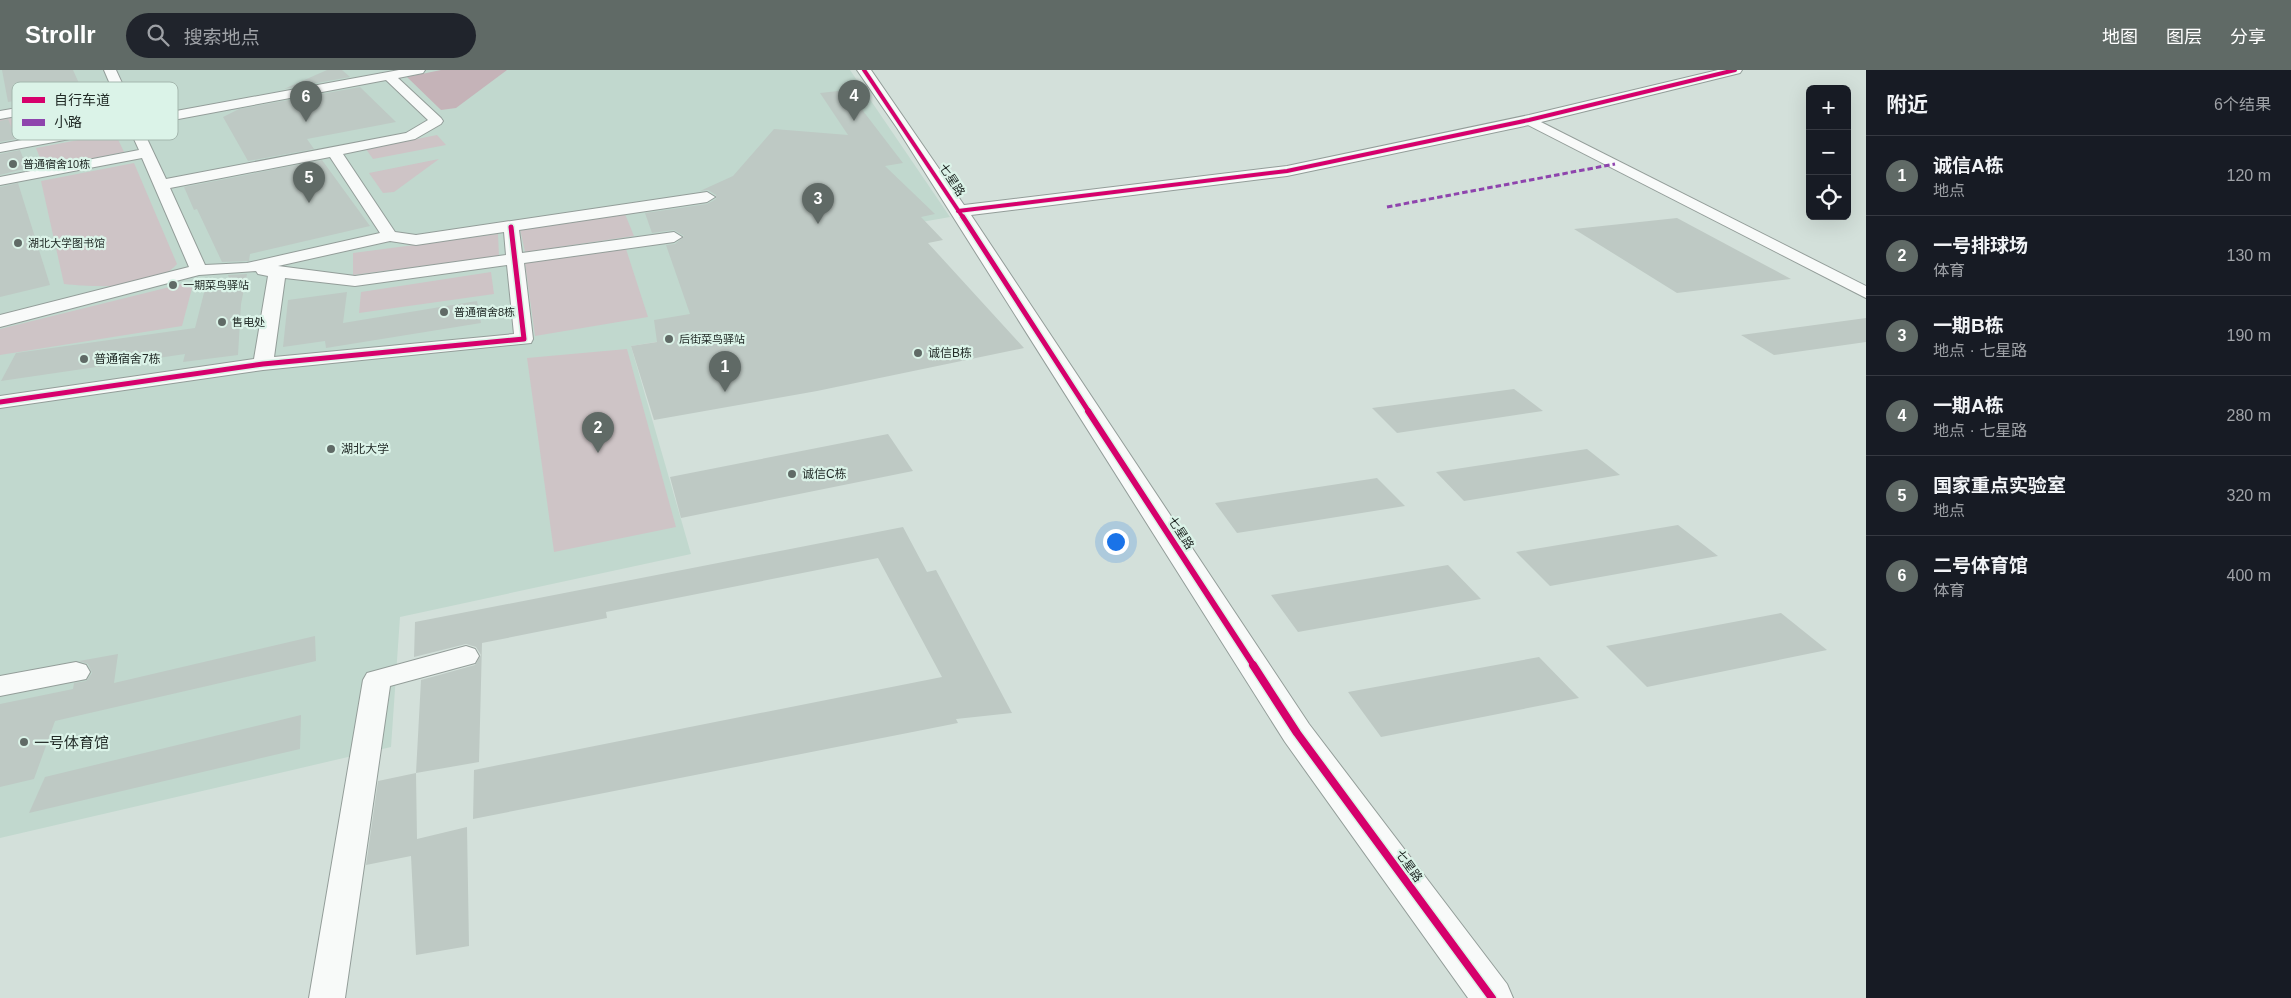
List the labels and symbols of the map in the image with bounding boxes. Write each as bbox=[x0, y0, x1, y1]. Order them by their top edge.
pin: 4 bbox=[838, 80, 870, 121]
pin: 6 bbox=[290, 81, 322, 122]
legend bbox=[12, 82, 178, 140]
text: 自行车道 bbox=[54, 92, 110, 108]
text: 小路 bbox=[54, 114, 82, 130]
marker: 普通宿舍10栋 bbox=[7, 158, 19, 170]
place label: 普通宿舍10栋 bbox=[23, 158, 90, 170]
street label: 七星路 bbox=[936, 161, 968, 199]
pin: 5 bbox=[293, 162, 325, 203]
pin: 3 bbox=[802, 183, 834, 224]
marker: 湖北大学图书馆 bbox=[12, 237, 24, 249]
place label: 湖北大学图书馆 bbox=[28, 237, 105, 249]
marker: 一期菜鸟驿站 bbox=[167, 279, 179, 291]
place label: 一期菜鸟驿站 bbox=[183, 279, 249, 291]
marker: 普通宿舍8栋 bbox=[438, 306, 450, 318]
place label: 普通宿舍8栋 bbox=[454, 306, 515, 318]
marker: 售电处 bbox=[216, 316, 228, 328]
place label: 售电处 bbox=[232, 316, 265, 328]
marker: 后街菜鸟驿站 bbox=[663, 333, 675, 345]
place label: 后街菜鸟驿站 bbox=[679, 333, 745, 345]
place label: 诚信B栋 bbox=[928, 346, 972, 360]
marker: 诚信B栋 bbox=[912, 347, 924, 359]
pin: 1 bbox=[709, 351, 741, 392]
place label: 普通宿舍7栋 bbox=[94, 352, 161, 366]
marker: 普通宿舍7栋 bbox=[78, 353, 90, 365]
pin: 2 bbox=[582, 412, 614, 453]
place label: 湖北大学 bbox=[341, 442, 389, 456]
marker: 湖北大学 bbox=[325, 443, 337, 455]
place label: 诚信C栋 bbox=[802, 467, 847, 481]
marker: 诚信C栋 bbox=[786, 468, 798, 480]
street label: 七星路 bbox=[1165, 514, 1197, 552]
your location bbox=[1103, 529, 1129, 555]
place label: 一号体育馆 bbox=[34, 734, 109, 751]
marker: 一号体育馆 bbox=[18, 736, 30, 748]
street label: 七星路 bbox=[1393, 847, 1425, 885]

